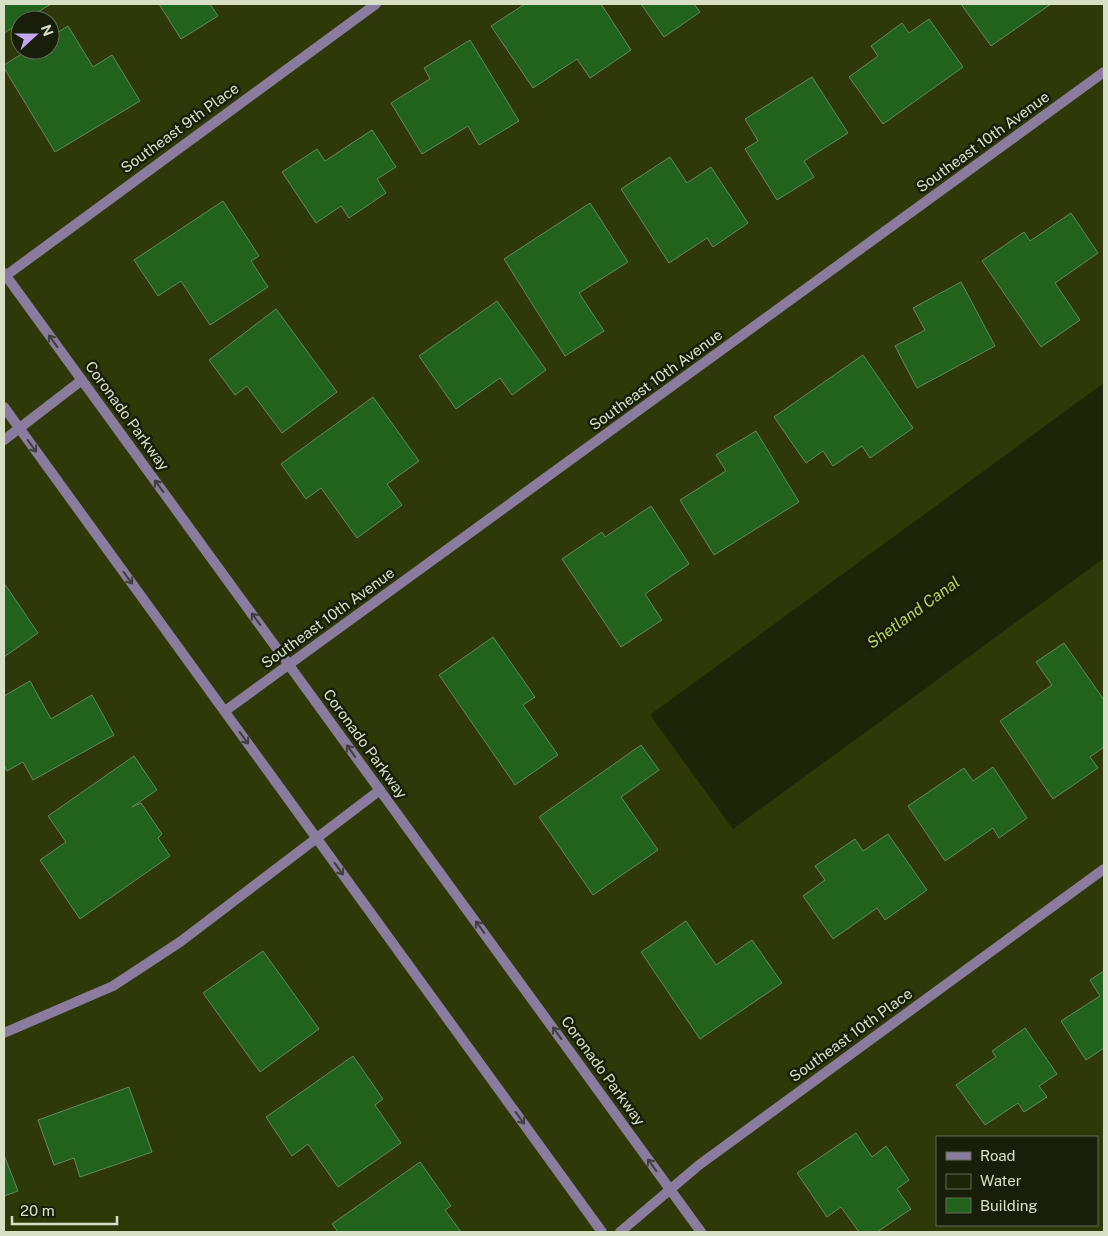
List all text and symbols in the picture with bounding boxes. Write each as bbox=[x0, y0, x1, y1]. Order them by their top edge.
north arrow bbox=[10, 10, 60, 60]
text: N bbox=[38, 22, 57, 38]
street label: Southeast 9th Place bbox=[117, 79, 242, 176]
street label: Southeast 10th Avenue bbox=[913, 88, 1052, 196]
street label: Southeast 10th Avenue bbox=[586, 326, 725, 434]
one-way arrow bbox=[48, 335, 59, 348]
street label: Coronado Parkway bbox=[82, 358, 173, 474]
one-way arrow bbox=[27, 439, 38, 452]
one-way arrow bbox=[154, 480, 165, 493]
street label: Southeast 10th Avenue bbox=[258, 564, 397, 672]
one-way arrow bbox=[123, 571, 133, 585]
water label: Shetland Canal bbox=[863, 572, 964, 653]
one-way arrow bbox=[251, 612, 261, 626]
street label: Coronado Parkway bbox=[320, 686, 411, 802]
one-way arrow bbox=[239, 730, 249, 744]
one-way arrow bbox=[346, 744, 356, 758]
one-way arrow bbox=[334, 862, 345, 875]
one-way arrow bbox=[475, 920, 485, 934]
street label: Southeast 10th Place bbox=[786, 984, 915, 1085]
street label: Coronado Parkway bbox=[558, 1013, 649, 1129]
one-way arrow bbox=[551, 1027, 562, 1040]
one-way arrow bbox=[515, 1111, 525, 1125]
legend bbox=[936, 1136, 1098, 1226]
text: Road bbox=[980, 1147, 1016, 1164]
one-way arrow bbox=[647, 1158, 657, 1172]
text: Water bbox=[980, 1172, 1022, 1189]
scale bar bbox=[12, 1194, 118, 1226]
text: Building bbox=[980, 1197, 1038, 1214]
text: 20 m bbox=[20, 1202, 55, 1219]

